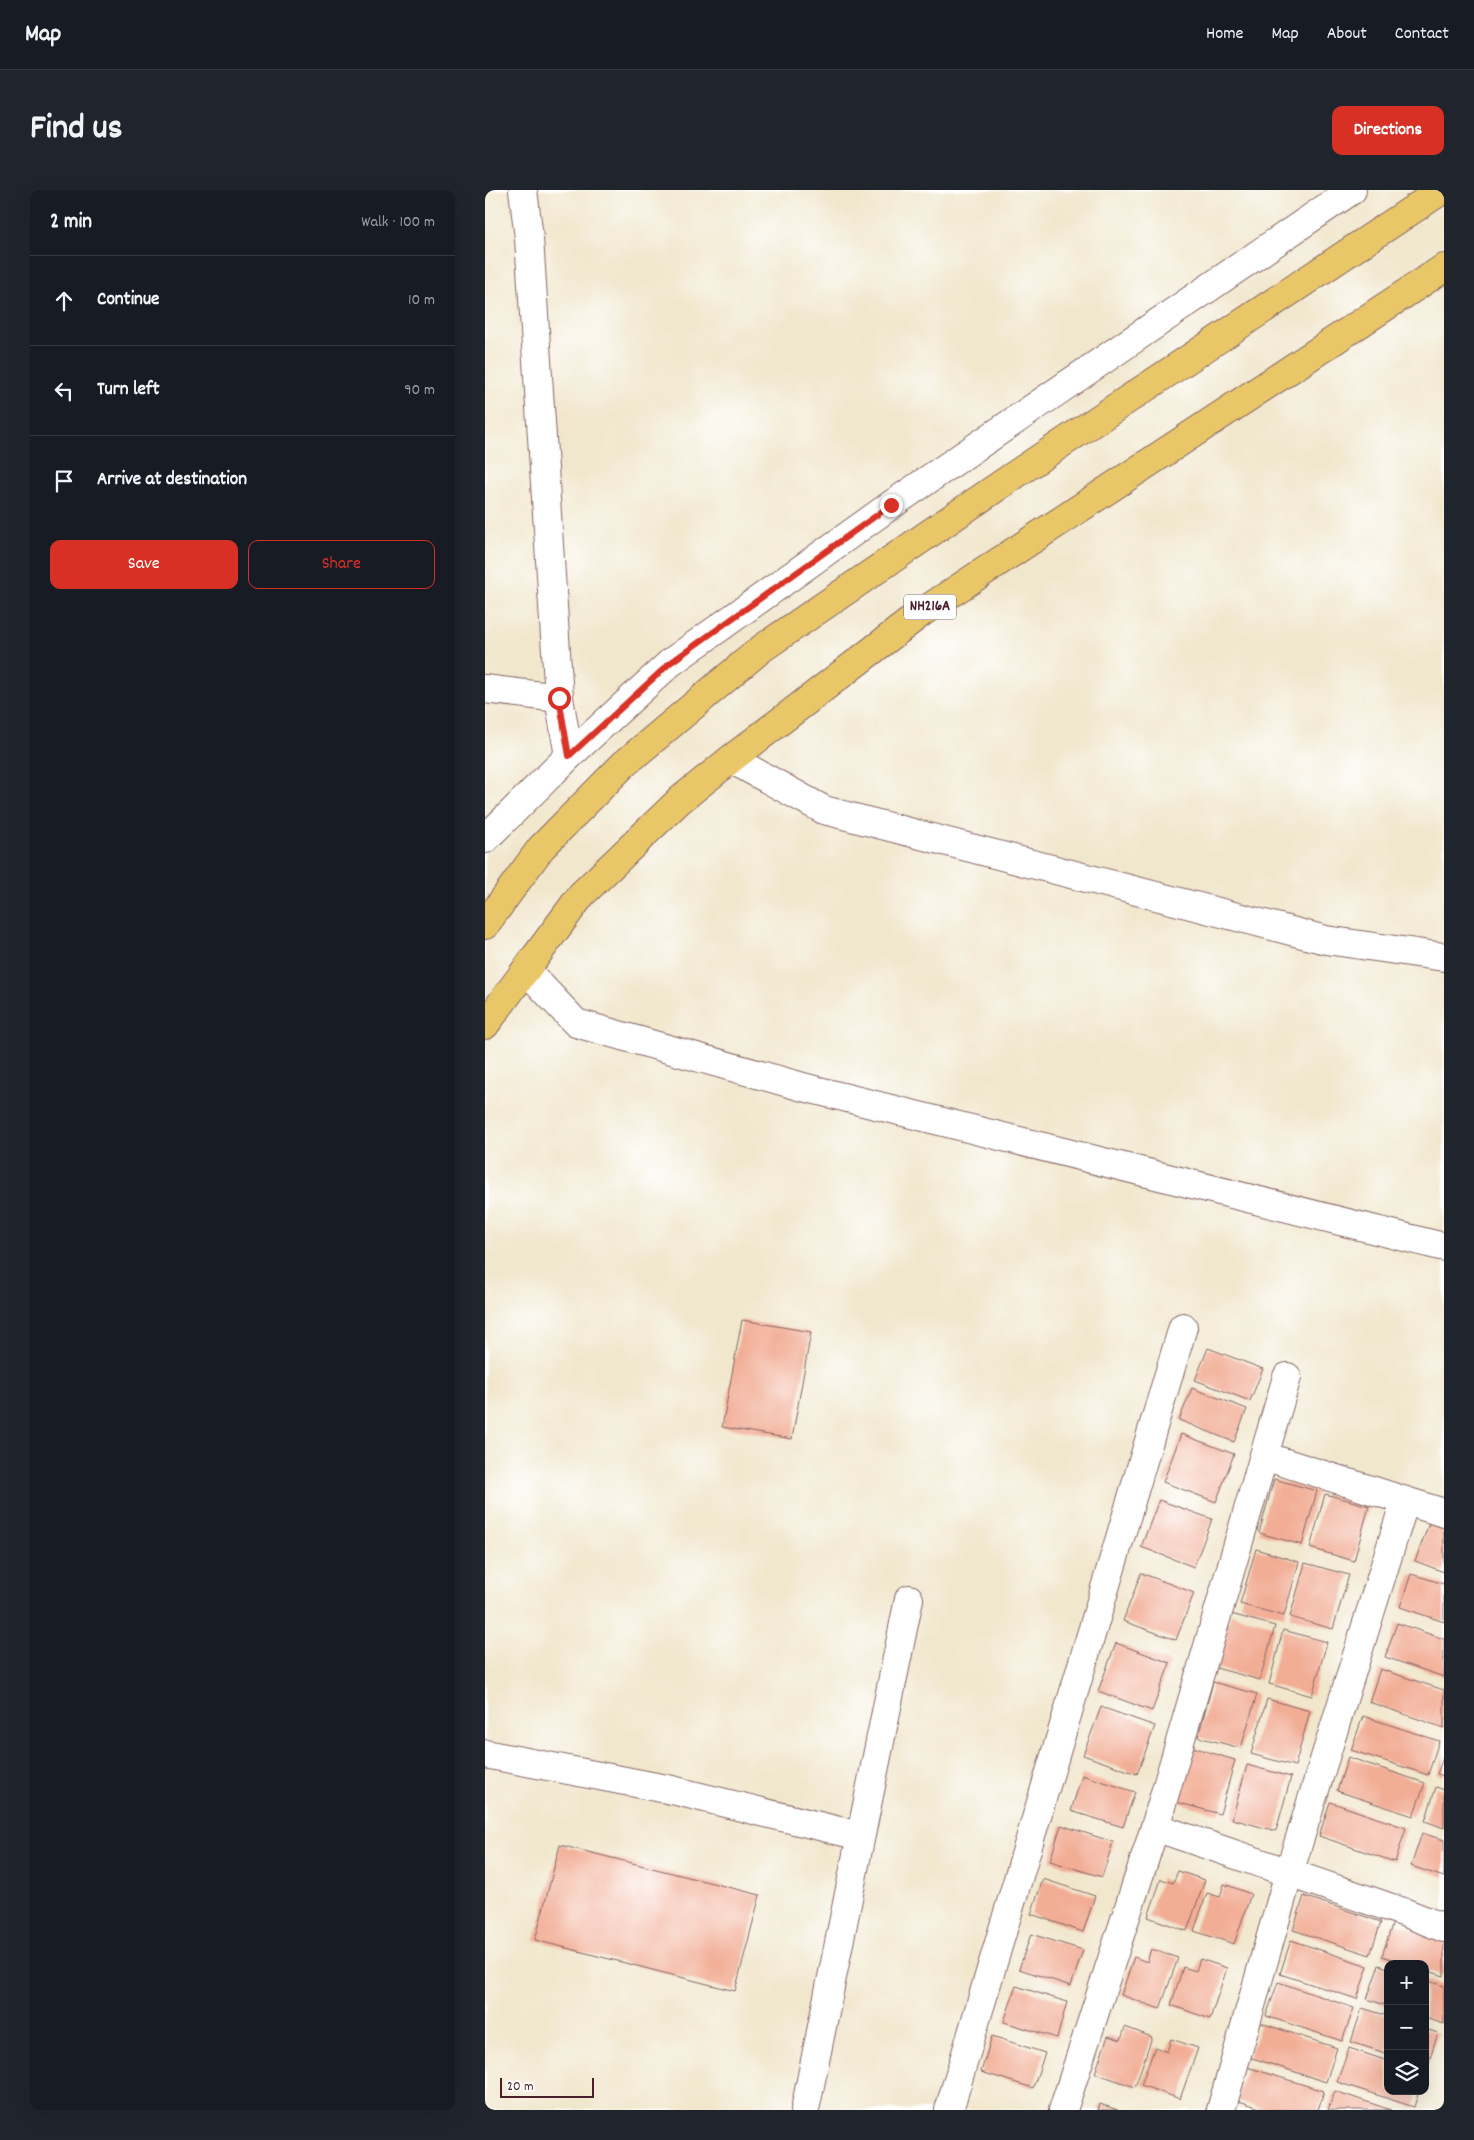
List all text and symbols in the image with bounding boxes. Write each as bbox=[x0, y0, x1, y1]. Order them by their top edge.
text: Map bbox=[25, 18, 61, 52]
text: Home bbox=[1206, 22, 1243, 47]
text: Map bbox=[1271, 22, 1299, 47]
text: About bbox=[1327, 22, 1367, 47]
text: Contact bbox=[1395, 22, 1449, 47]
text: Find us bbox=[30, 105, 122, 155]
button: Directions bbox=[1332, 106, 1444, 155]
text: 2 min bbox=[50, 208, 92, 238]
text: Walk · 100 m bbox=[361, 211, 435, 234]
icon: ahead bbox=[50, 287, 78, 315]
text: Continue bbox=[97, 287, 159, 314]
text: 10 m bbox=[408, 289, 435, 312]
icon: left bbox=[50, 377, 78, 405]
text: Turn left bbox=[97, 377, 160, 404]
text: 90 m bbox=[404, 379, 435, 402]
icon: arrive bbox=[50, 467, 78, 495]
text: Arrive at destination bbox=[97, 467, 247, 494]
route end bbox=[880, 494, 903, 517]
button: Save bbox=[50, 540, 238, 589]
button: Share bbox=[248, 540, 435, 589]
road number: NH216A bbox=[904, 594, 956, 620]
route start bbox=[548, 687, 571, 710]
map controls bbox=[1384, 1960, 1429, 2095]
button: + bbox=[1384, 1960, 1429, 2005]
button: − bbox=[1384, 2005, 1429, 2050]
button: layers bbox=[1384, 2050, 1429, 2095]
scale bar bbox=[500, 2075, 594, 2098]
text: 20 m bbox=[507, 2077, 534, 2097]

